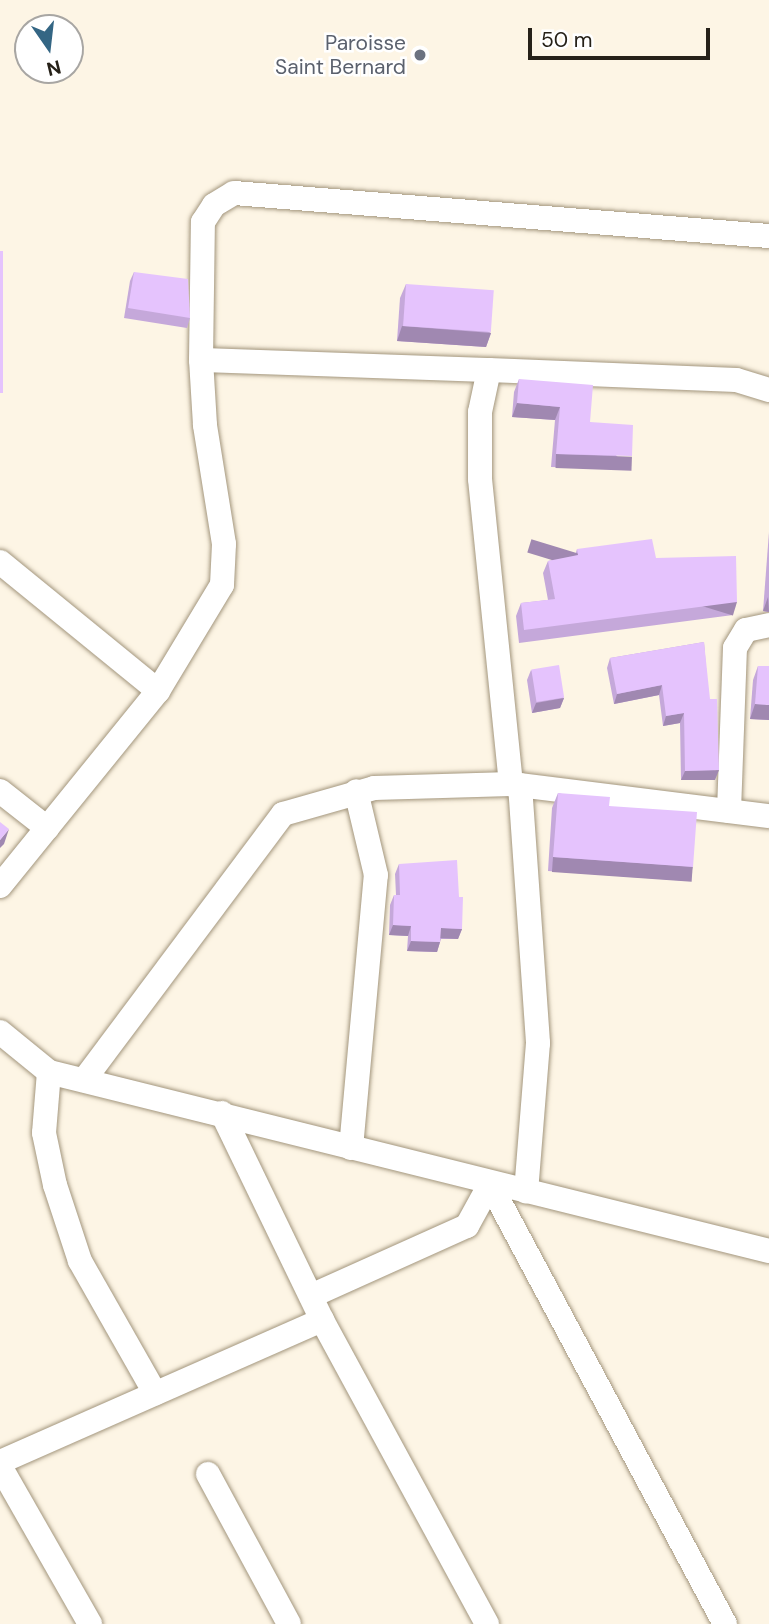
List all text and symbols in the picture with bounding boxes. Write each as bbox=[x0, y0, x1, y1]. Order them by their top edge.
north arrow bbox=[14, 14, 84, 84]
scale bar bbox=[531, 14, 713, 58]
text: 50 m bbox=[541, 26, 592, 54]
place label: Paroisse Saint Bernard bbox=[275, 30, 406, 80]
marker: Paroisse Saint Bernard bbox=[412, 47, 428, 63]
text: N bbox=[44, 54, 63, 82]

